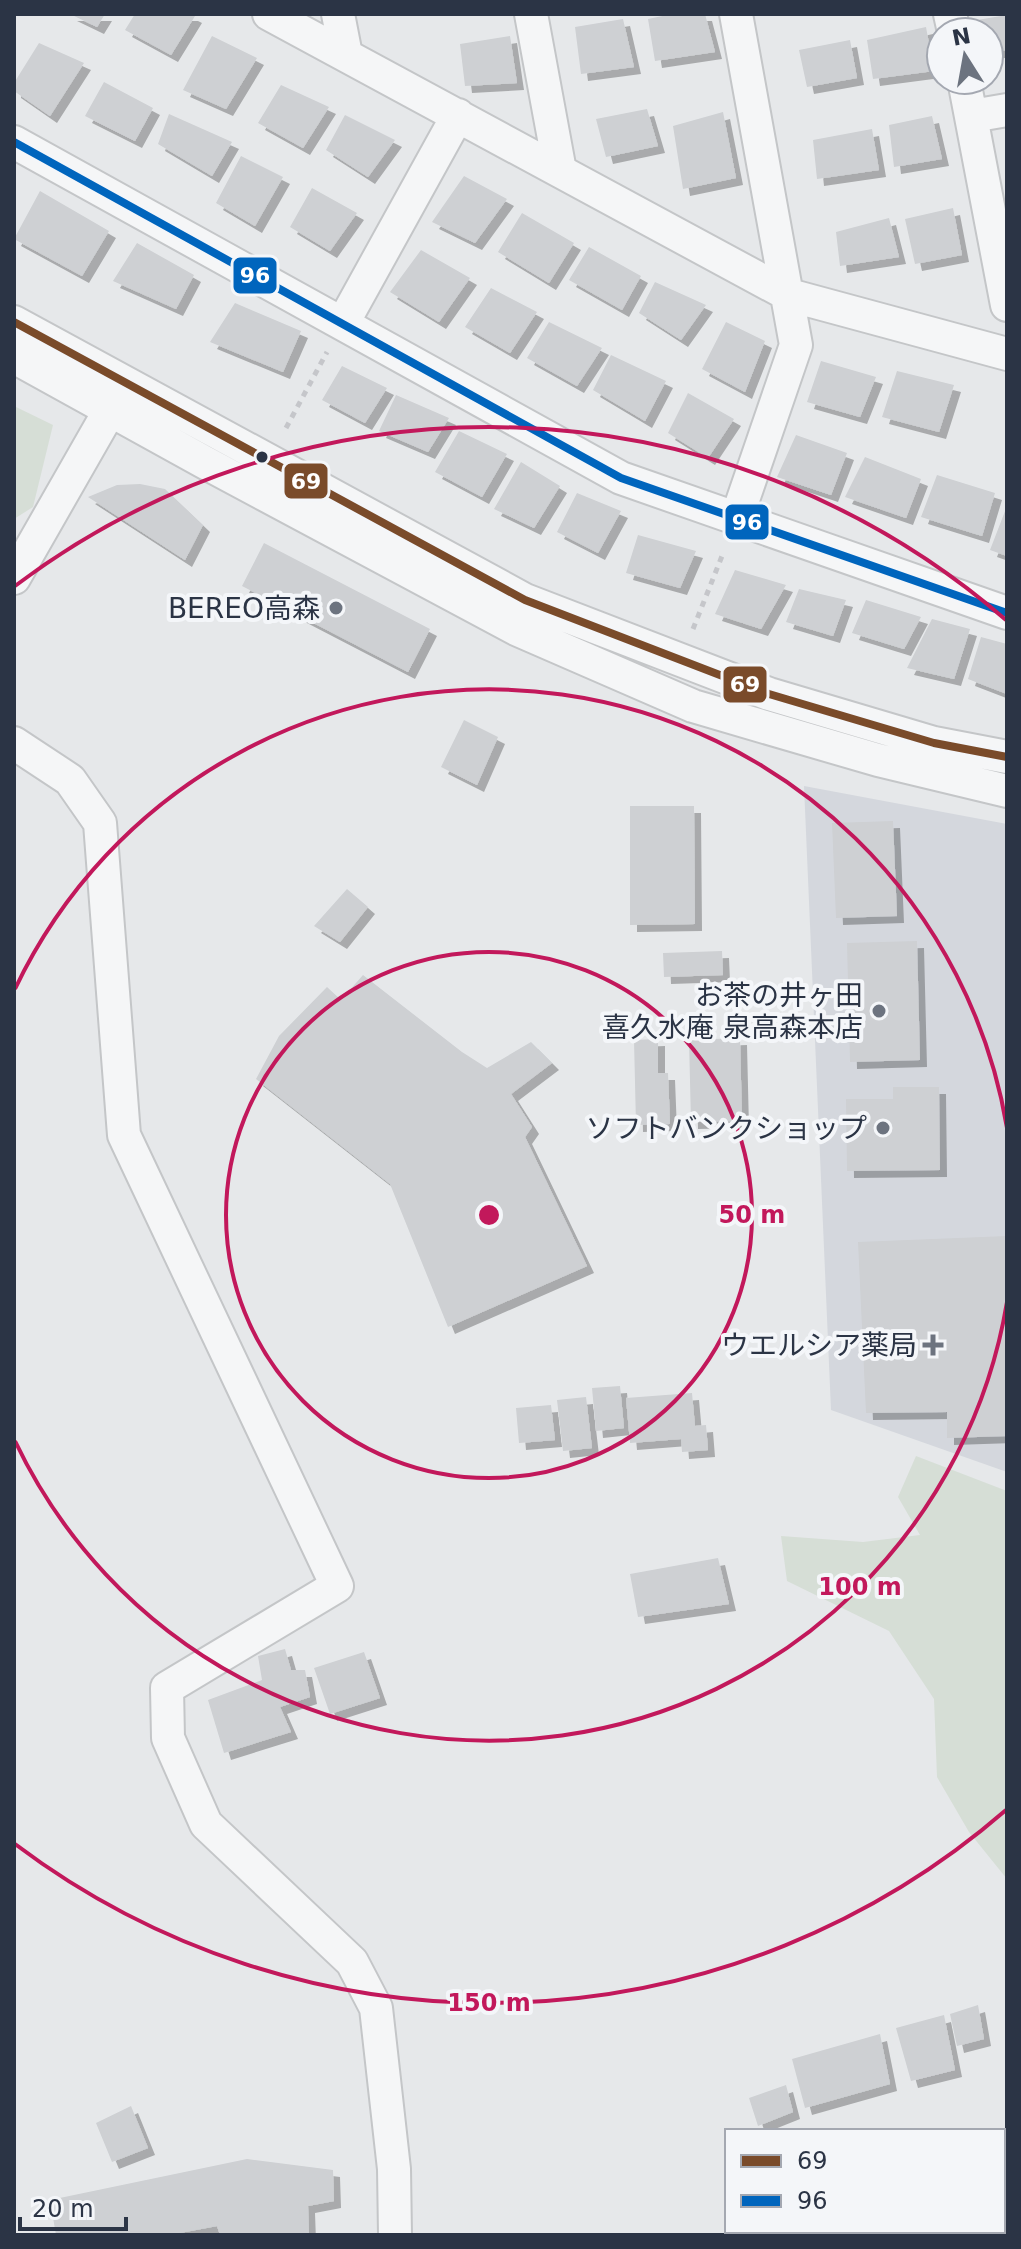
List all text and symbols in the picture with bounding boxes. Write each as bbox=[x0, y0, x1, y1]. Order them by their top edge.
north arrow bbox=[925, 16, 1005, 96]
text: N bbox=[950, 23, 973, 51]
line badge: 96 bbox=[232, 256, 278, 295]
text: 96 bbox=[240, 263, 270, 288]
unlabelled marker bbox=[254, 449, 270, 465]
line badge: 69 bbox=[283, 462, 329, 500]
text: 69 bbox=[291, 469, 321, 494]
line badge: 96 bbox=[724, 503, 770, 541]
text: 96 bbox=[732, 510, 762, 535]
place label: BEREO高森 bbox=[168, 592, 320, 625]
marker: BEREO高森 bbox=[327, 599, 345, 617]
line badge: 69 bbox=[722, 665, 768, 704]
text: 69 bbox=[730, 672, 760, 697]
place label: お茶の井ヶ田 喜久水庵 泉高森本店 bbox=[602, 979, 863, 1044]
marker: お茶の井ヶ田 喜久水庵 泉高森本店 bbox=[870, 1002, 888, 1020]
place label: ソフトバンクショップ bbox=[586, 1112, 867, 1145]
marker: ソフトバンクショップ bbox=[874, 1119, 892, 1137]
centre of rings bbox=[475, 1201, 503, 1229]
text: 50 m bbox=[719, 1201, 785, 1229]
place label: ウエルシア薬局 bbox=[721, 1329, 917, 1362]
marker: ウエルシア薬局 bbox=[924, 1336, 942, 1354]
text: 100 m bbox=[818, 1573, 902, 1601]
text: 150 m bbox=[447, 1989, 531, 2017]
legend bbox=[725, 2129, 1005, 2233]
text: 69 bbox=[797, 2147, 828, 2175]
scale bar bbox=[20, 2181, 126, 2231]
text: 96 bbox=[797, 2187, 828, 2215]
text: 20 m bbox=[32, 2195, 94, 2223]

